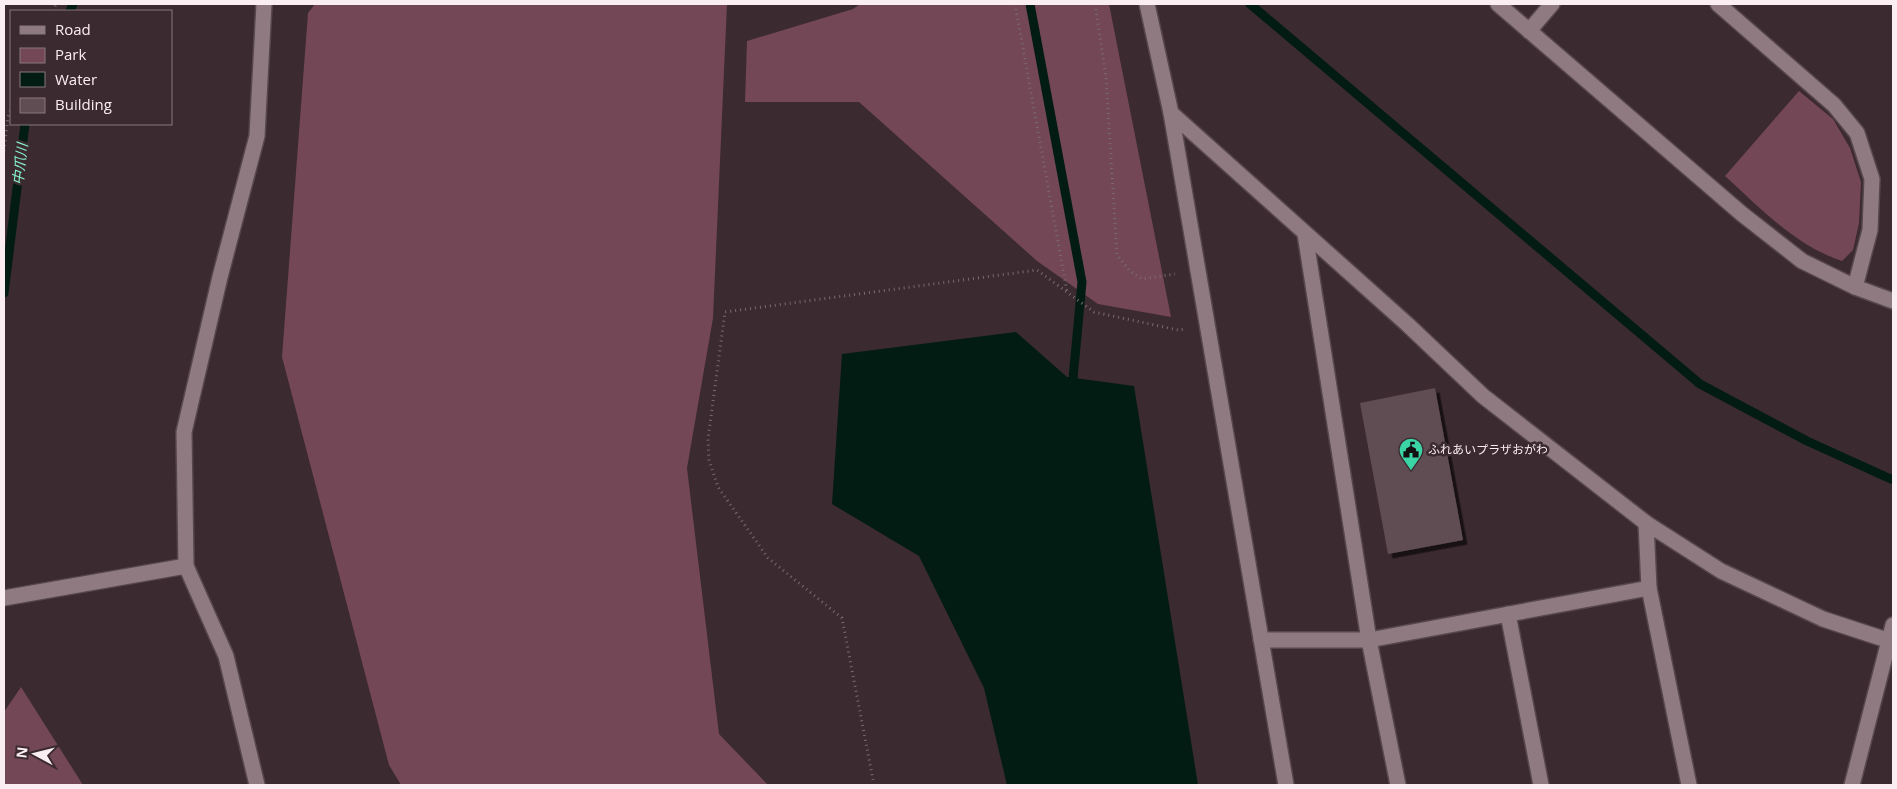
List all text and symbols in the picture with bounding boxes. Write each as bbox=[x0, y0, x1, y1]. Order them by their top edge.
legend bbox=[10, 10, 172, 125]
text: Road bbox=[55, 19, 91, 39]
text: Park bbox=[55, 44, 86, 64]
text: Water bbox=[55, 69, 97, 89]
text: Building bbox=[55, 94, 112, 114]
water label: 中爪川 bbox=[8, 140, 32, 186]
public building icon: ふれあいプラザおがわ bbox=[1398, 437, 1424, 471]
place label: ふれあいプラザおがわ bbox=[1428, 441, 1548, 458]
north arrow bbox=[10, 729, 60, 779]
text: N bbox=[11, 746, 32, 759]

